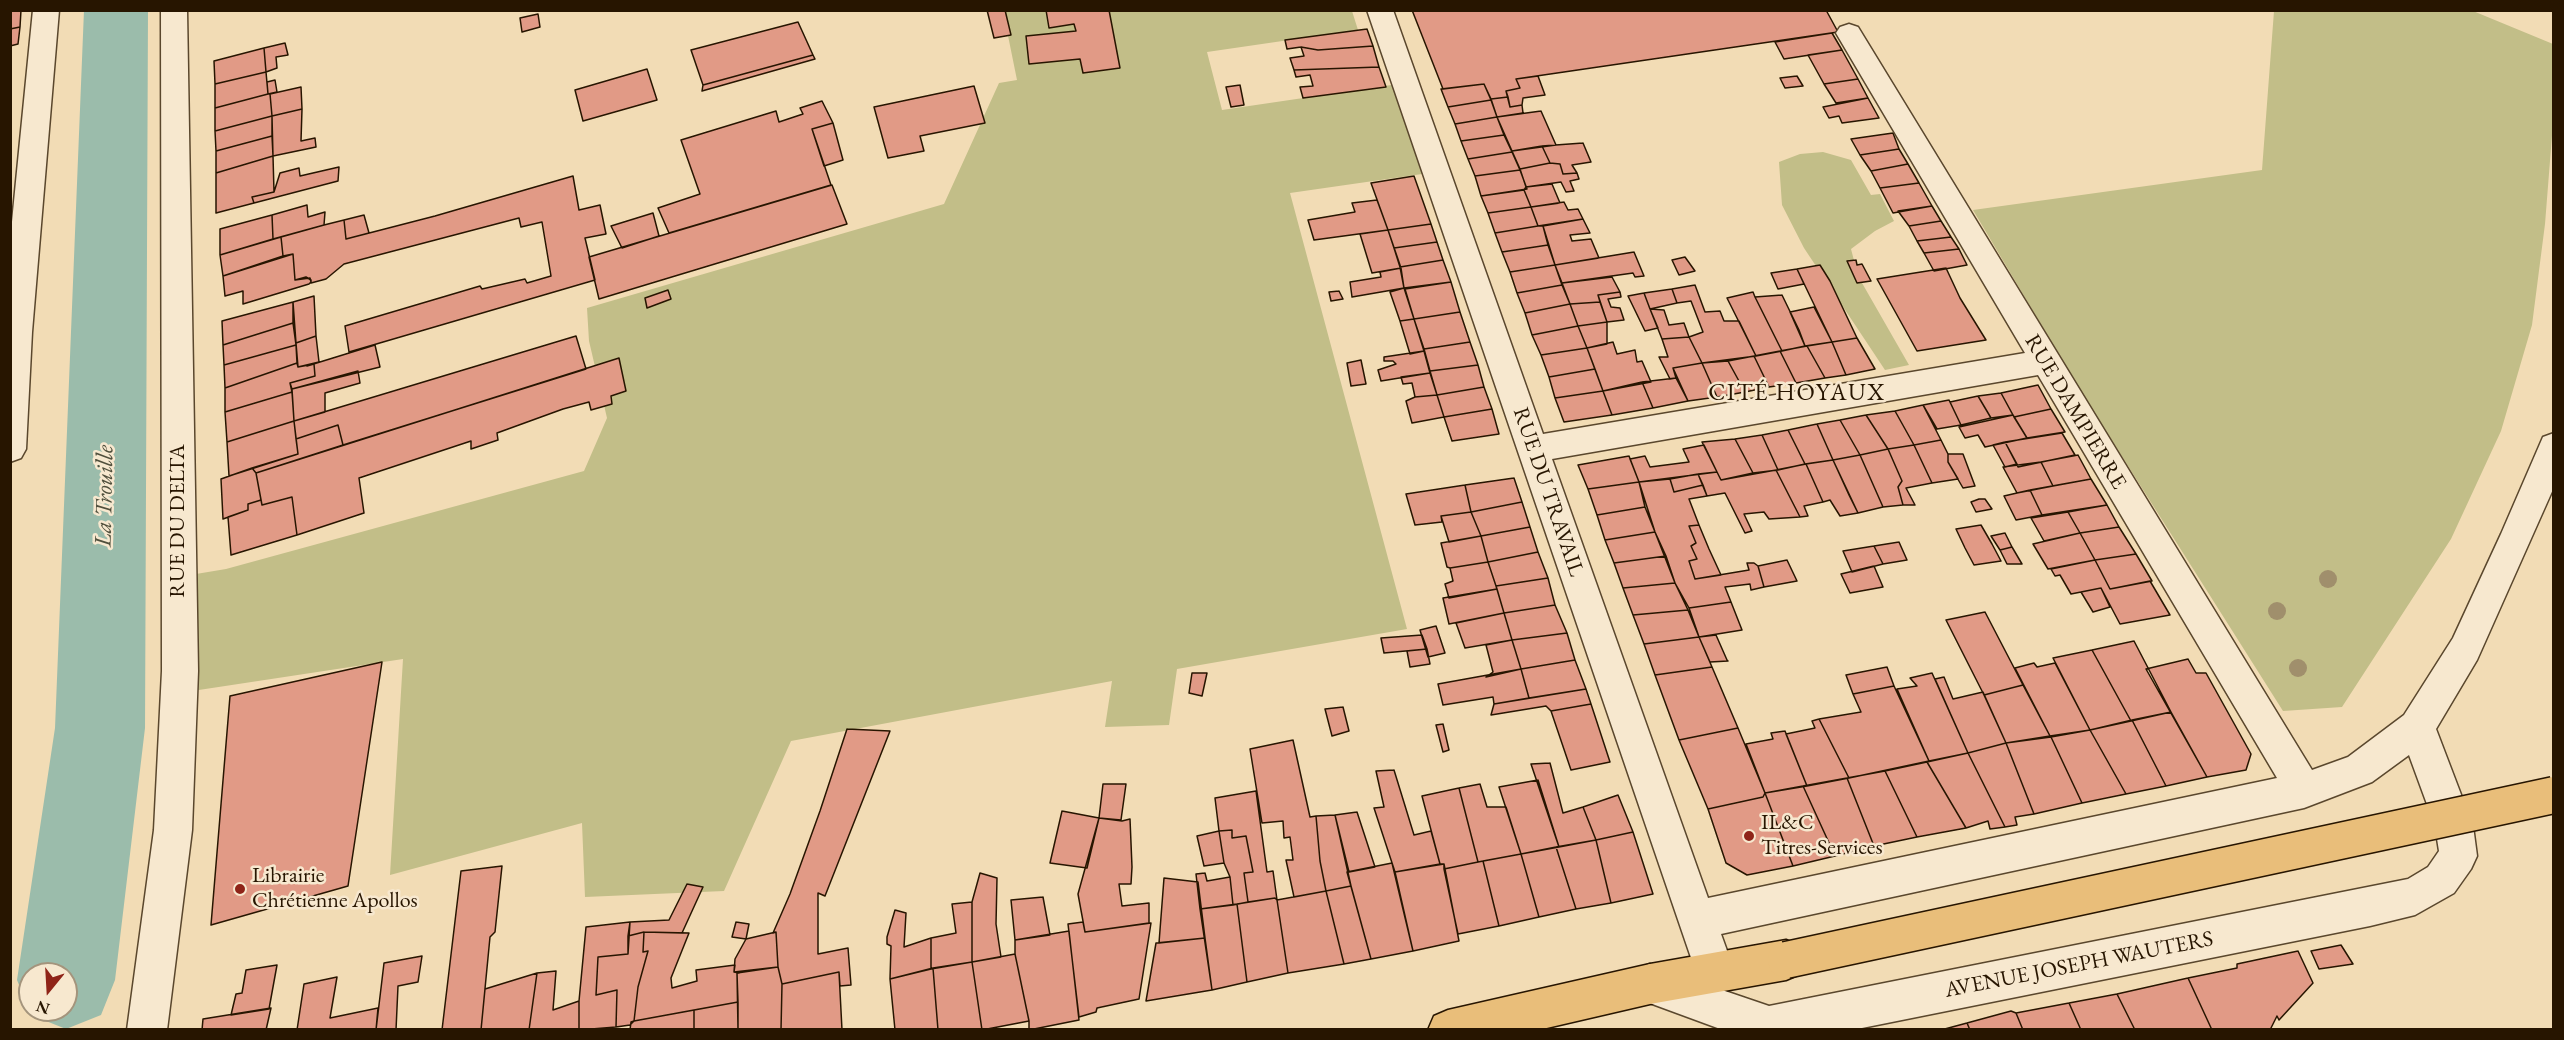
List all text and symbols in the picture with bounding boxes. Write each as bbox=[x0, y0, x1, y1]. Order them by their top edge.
street label: RUE DAMPIERRE bbox=[2018, 330, 2132, 494]
district label: CITÉ HOYAUX bbox=[1708, 379, 1886, 407]
street label: RUE DU TRAVAIL bbox=[1507, 404, 1589, 580]
street label: RUE DU DELTA bbox=[165, 444, 191, 598]
water label: La Trouille bbox=[90, 445, 120, 547]
place label: IL&C Titres-Services bbox=[1761, 810, 1882, 861]
marker: IL&C Titres-Services bbox=[1742, 829, 1756, 843]
place label: Librairie Chrétienne Apollos bbox=[252, 863, 418, 914]
marker: Librairie Chrétienne Apollos bbox=[233, 882, 247, 896]
street label: AVENUE JOSEPH WAUTERS bbox=[1943, 926, 2215, 1004]
north arrow bbox=[18, 962, 78, 1022]
text: N bbox=[34, 996, 52, 1020]

